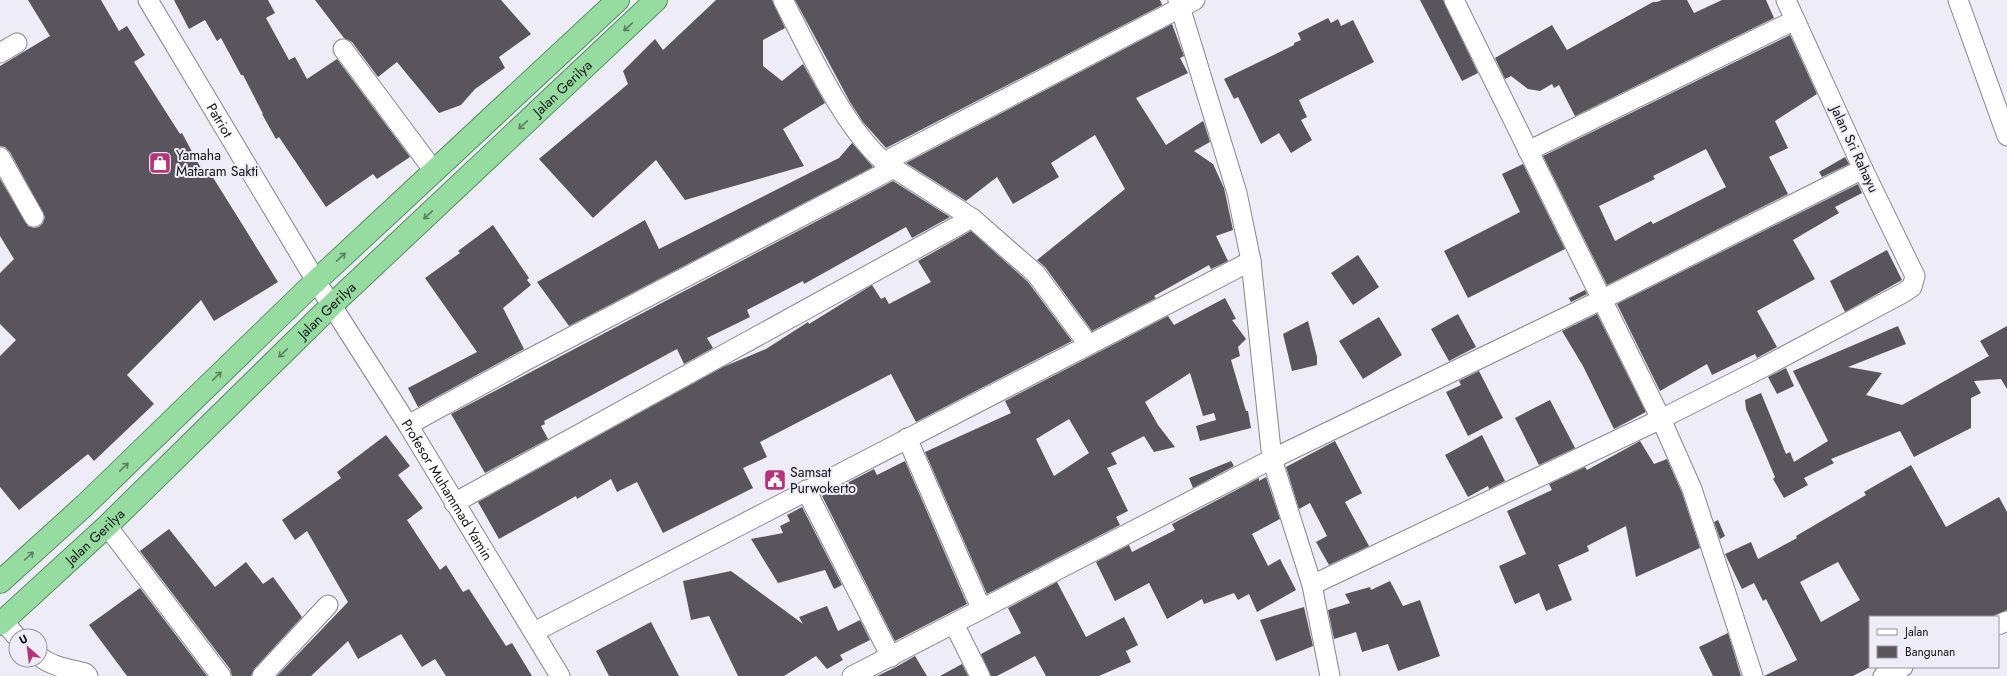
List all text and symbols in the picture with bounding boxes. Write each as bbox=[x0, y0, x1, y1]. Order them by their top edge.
one-way arrow bbox=[623, 22, 633, 31]
street label: Jalan Gerilya bbox=[527, 55, 596, 122]
street label: Patriot bbox=[202, 99, 238, 142]
street label: Jalan Sri Rahayu bbox=[1825, 100, 1884, 196]
one-way arrow bbox=[518, 121, 528, 130]
place label: Yamaha Mataram Sakti bbox=[176, 145, 258, 181]
shop icon: Yamaha Mataram Sakti bbox=[147, 150, 173, 176]
one-way arrow bbox=[423, 210, 433, 219]
one-way arrow bbox=[336, 253, 347, 262]
street label: Jalan Gerilya bbox=[292, 277, 360, 345]
one-way arrow bbox=[278, 348, 288, 358]
one-way arrow bbox=[212, 372, 222, 381]
street label: Profesor Muhammad Yamin bbox=[397, 415, 498, 564]
one-way arrow bbox=[119, 462, 129, 472]
place label: Samsat Purwokerto bbox=[790, 462, 856, 498]
public building icon: Samsat Purwokerto bbox=[762, 467, 788, 493]
street label: Jalan Gerilya bbox=[60, 504, 129, 571]
one-way arrow bbox=[24, 551, 34, 560]
legend bbox=[1869, 616, 1999, 668]
text: Jalan bbox=[1903, 623, 1928, 641]
north arrow bbox=[8, 628, 48, 668]
text: U bbox=[16, 630, 30, 648]
text: Bangunan bbox=[1905, 643, 1955, 661]

